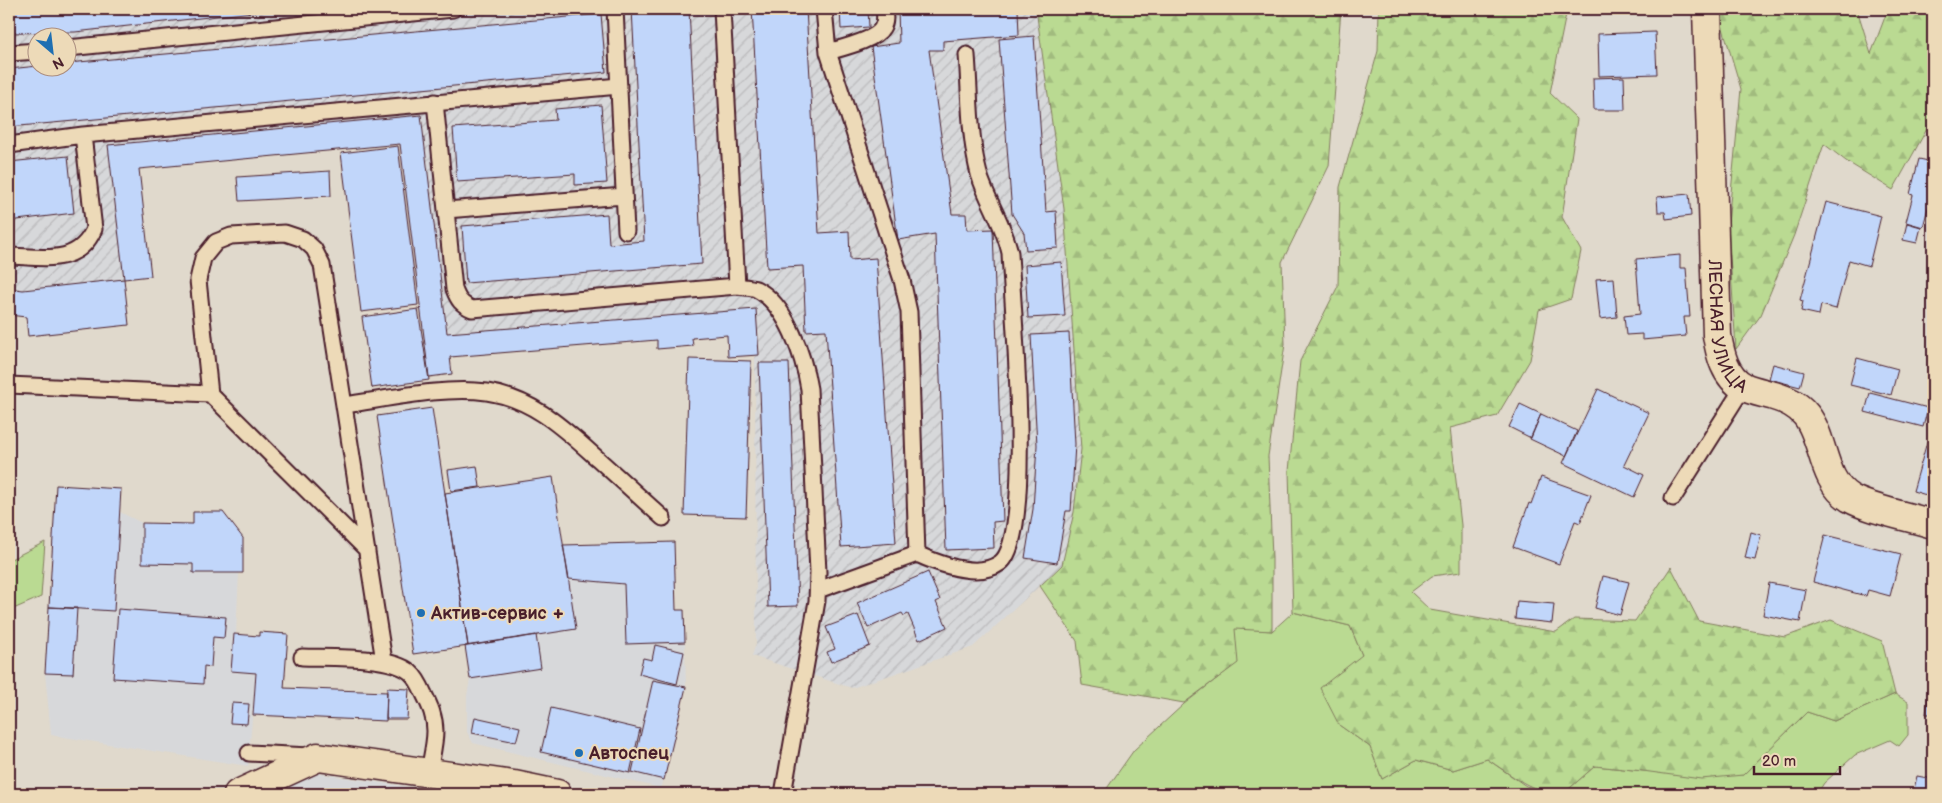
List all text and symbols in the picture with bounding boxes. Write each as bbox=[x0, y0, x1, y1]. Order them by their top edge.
north arrow bbox=[28, 28, 78, 78]
text: N bbox=[49, 53, 67, 73]
street label: ЛЕСНАЯ УЛИЦА bbox=[1704, 258, 1751, 397]
place label: Актив-сервис + bbox=[430, 603, 565, 624]
marker: Актив-сервис + bbox=[415, 607, 427, 619]
place label: Автоспец bbox=[588, 743, 669, 764]
scale bar bbox=[1754, 743, 1841, 775]
marker: Автоспец bbox=[573, 747, 585, 759]
text: 20 m bbox=[1762, 752, 1796, 771]

